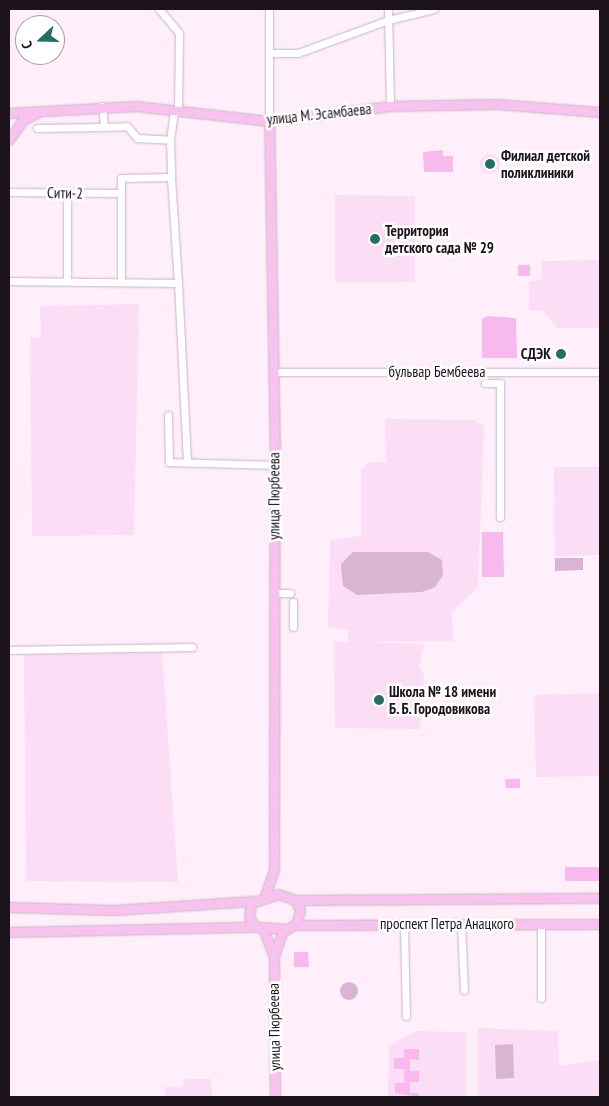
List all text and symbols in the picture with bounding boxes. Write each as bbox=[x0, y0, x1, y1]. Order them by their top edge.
north arrow bbox=[15, 15, 65, 65]
text: С bbox=[17, 39, 36, 51]
street label: улица М. Эсамбаева bbox=[265, 99, 373, 129]
place label: Филиал детской поликлиники bbox=[501, 146, 590, 181]
marker: Филиал детской поликлиники bbox=[483, 157, 497, 171]
street label: Сити-2 bbox=[47, 184, 83, 202]
place label: Территория детского сада № 29 bbox=[385, 221, 494, 256]
marker: Территория детского сада № 29 bbox=[369, 233, 381, 245]
place label: СДЭК bbox=[521, 345, 551, 363]
marker: СДЭК bbox=[555, 348, 567, 360]
street label: бульвар Бембеева bbox=[389, 363, 485, 381]
street label: улица Пюрбеева bbox=[265, 452, 283, 540]
place label: Школа № 18 имени Б. Б. Городовикова bbox=[389, 682, 496, 717]
marker: Школа № 18 имени Б. Б. Городовикова bbox=[373, 694, 385, 706]
street label: проспект Петра Анацкого bbox=[380, 915, 514, 933]
street label: улица Пюрбеева bbox=[264, 983, 284, 1071]

